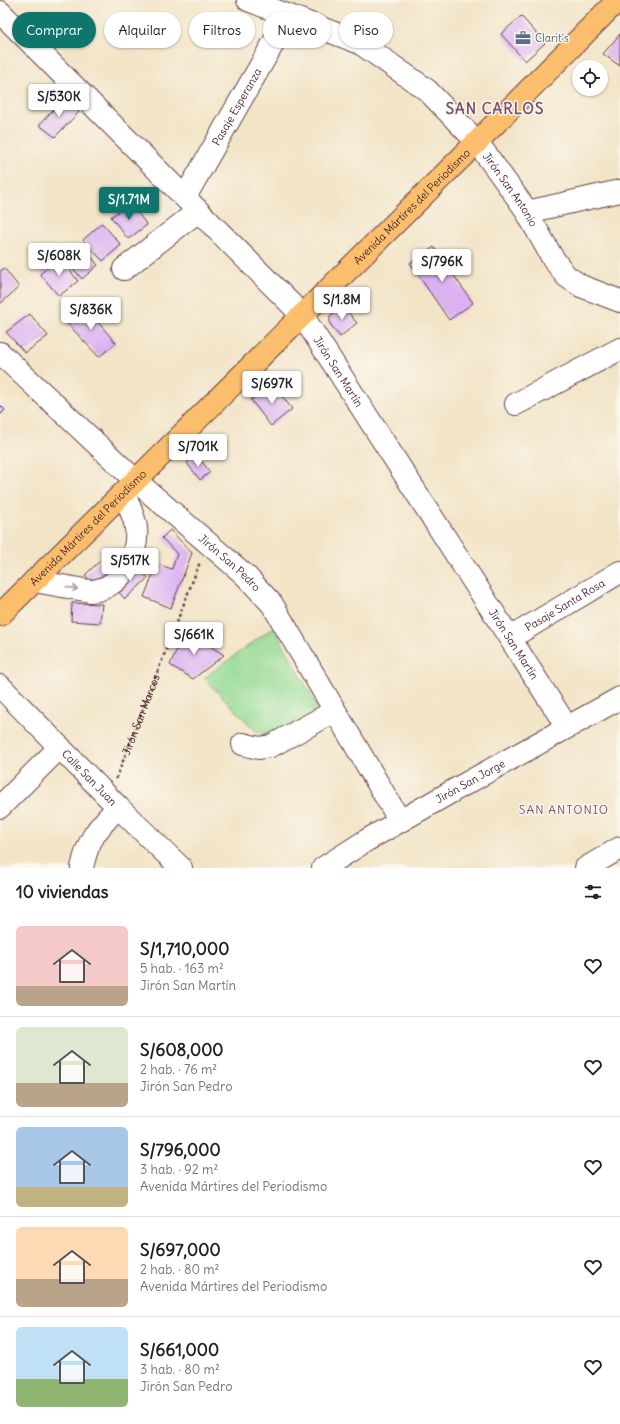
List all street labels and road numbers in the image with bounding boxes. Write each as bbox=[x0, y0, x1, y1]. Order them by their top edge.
street label: Pasaje Esperanza bbox=[209, 66, 265, 148]
street label: Avenida Mártires del Periodismo bbox=[351, 146, 473, 267]
street label: Jirón San Antonio bbox=[480, 150, 541, 229]
street label: Jirón San Martín bbox=[310, 334, 366, 410]
street label: Avenida Mártires del Periodismo bbox=[27, 467, 149, 589]
street label: Jirón San Pedro bbox=[196, 531, 263, 594]
street label: Pasaje Santa Rosa bbox=[522, 576, 607, 634]
street label: Jirón San Martín bbox=[486, 606, 542, 682]
street label: Jirón San Marcos bbox=[119, 672, 163, 757]
street label: Calle San Juan bbox=[59, 747, 120, 809]
street label: Jirón San Jorge bbox=[433, 756, 508, 806]

